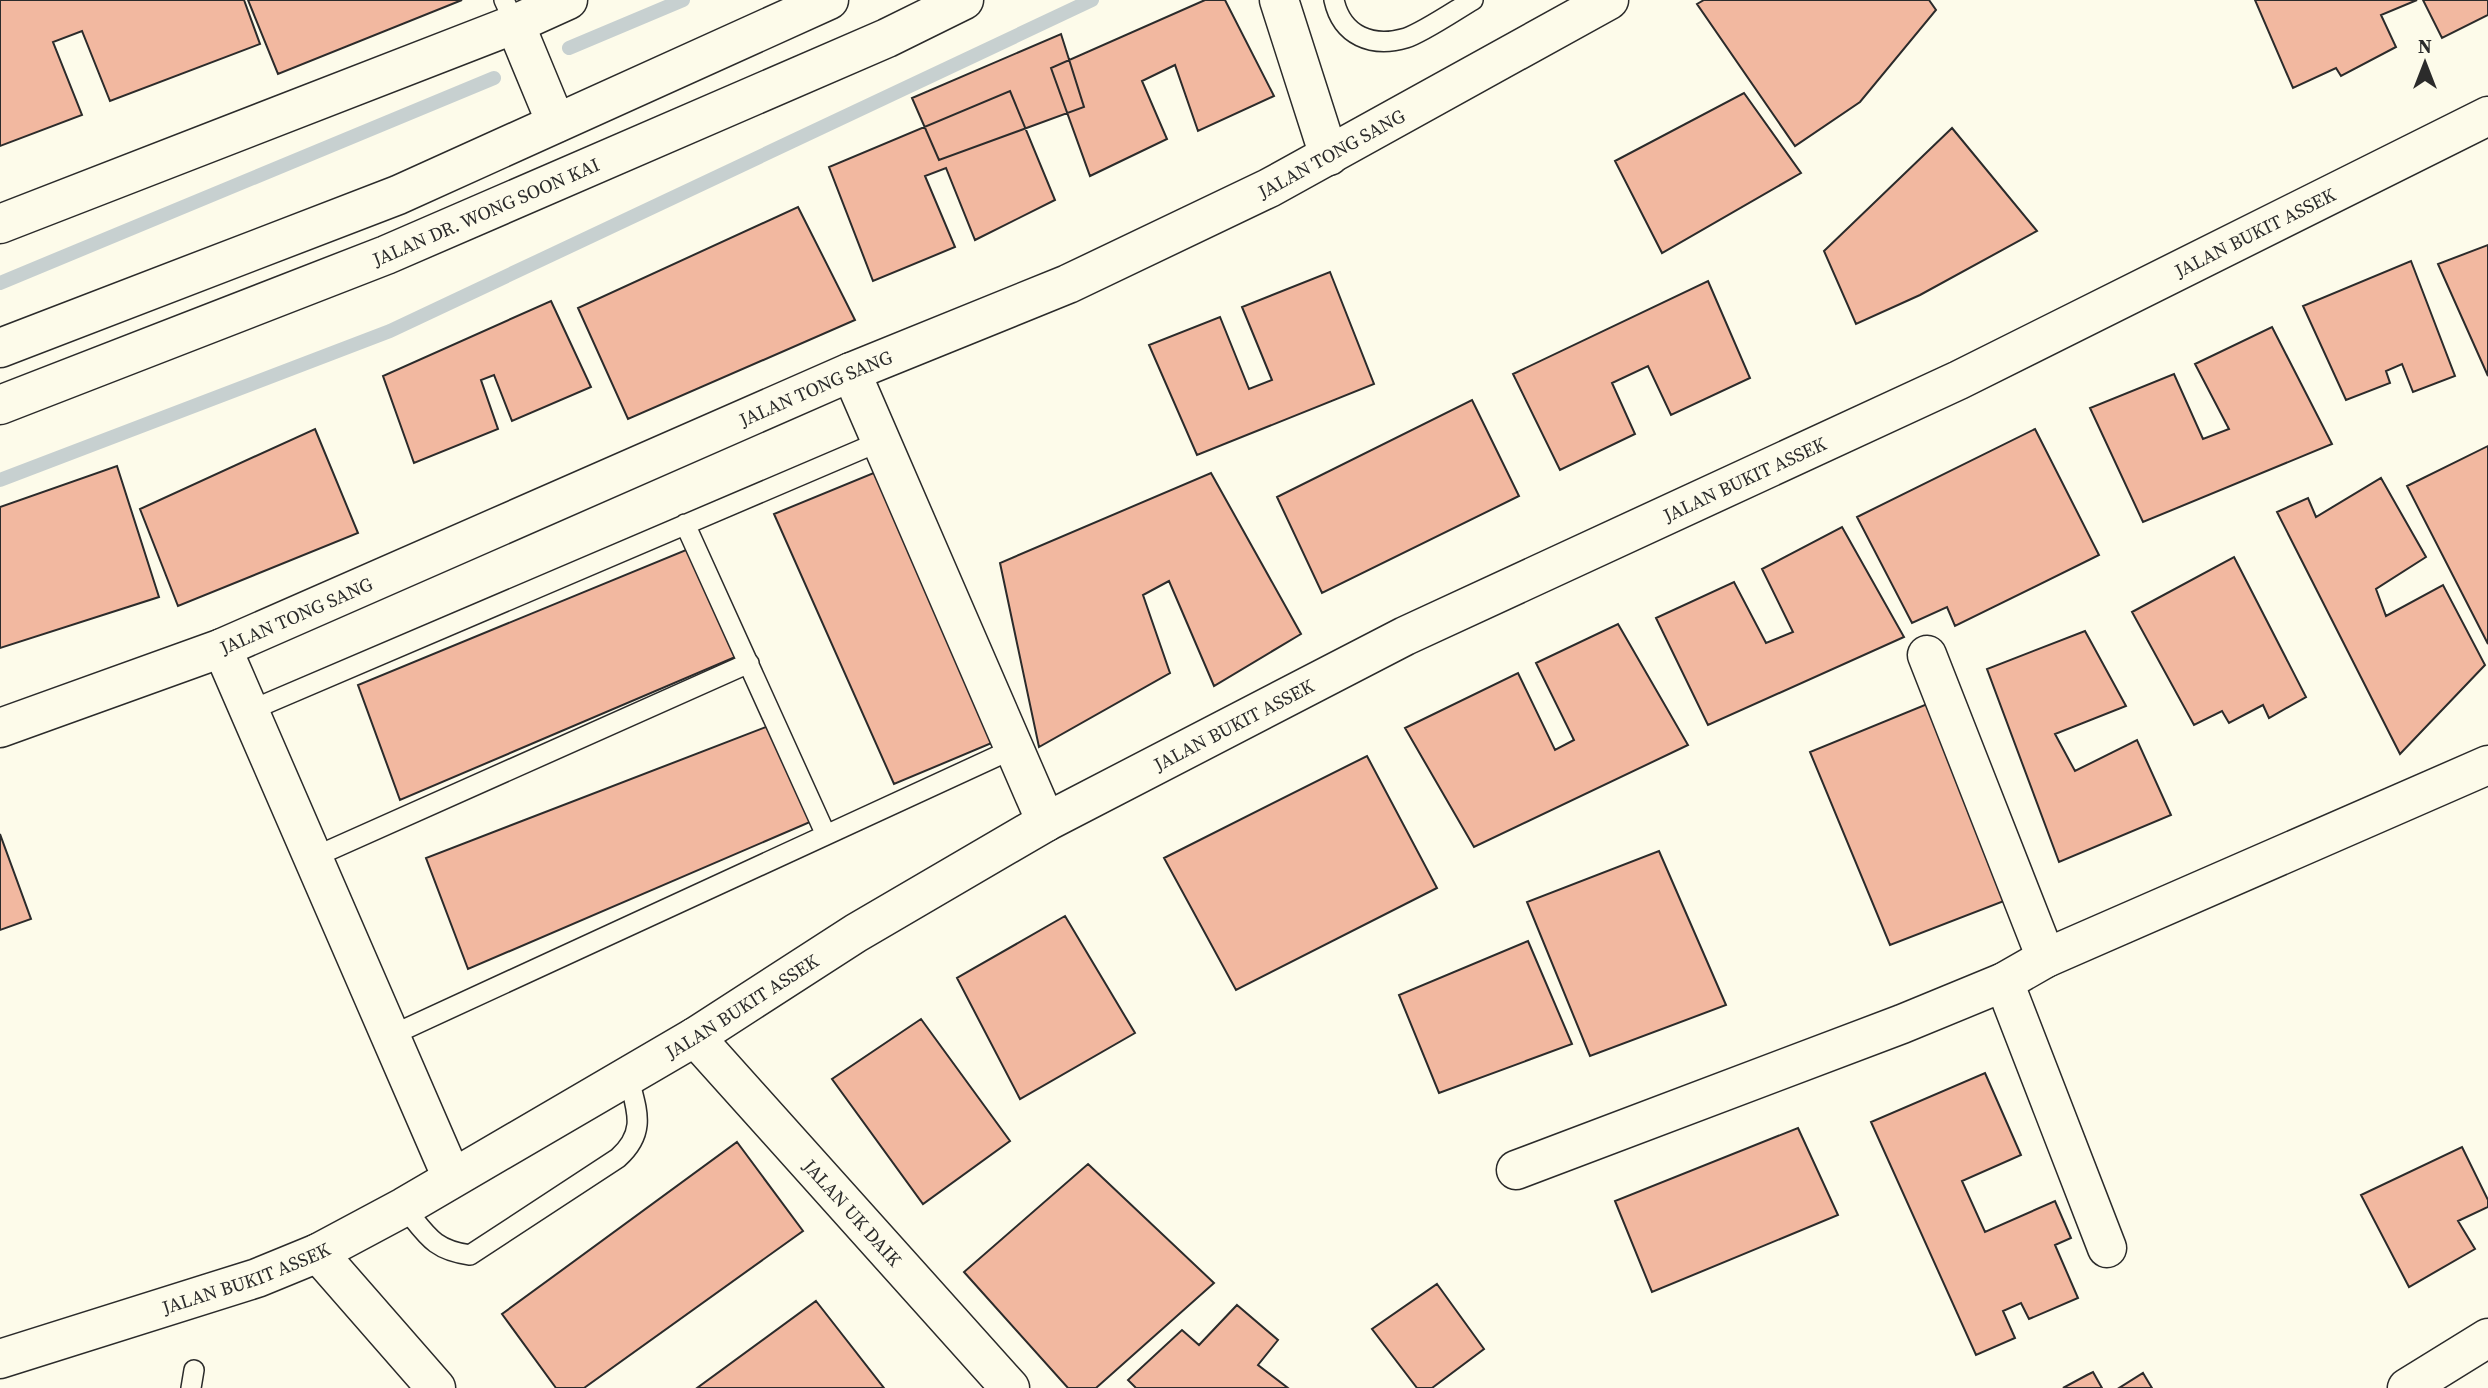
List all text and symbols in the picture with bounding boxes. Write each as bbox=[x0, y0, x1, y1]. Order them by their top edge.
north arrow bbox=[2390, 28, 2460, 98]
text: N bbox=[2418, 33, 2432, 59]
street label: JALAN TONG SANG bbox=[1253, 102, 1410, 205]
street label: JALAN DR. WONG SOON KAI bbox=[368, 151, 603, 272]
street label: JALAN BUKIT ASSEK bbox=[2169, 181, 2340, 284]
street label: JALAN TONG SANG bbox=[734, 344, 896, 433]
street label: JALAN BUKIT ASSEK bbox=[1658, 430, 1831, 528]
street label: JALAN TONG SANG bbox=[215, 571, 377, 661]
street label: JALAN BUKIT ASSEK bbox=[1148, 672, 1318, 777]
street label: JALAN BUKIT ASSEK bbox=[660, 947, 824, 1065]
street label: JALAN UK DAIK bbox=[797, 1153, 908, 1272]
street label: JALAN BUKIT ASSEK bbox=[158, 1236, 335, 1320]

